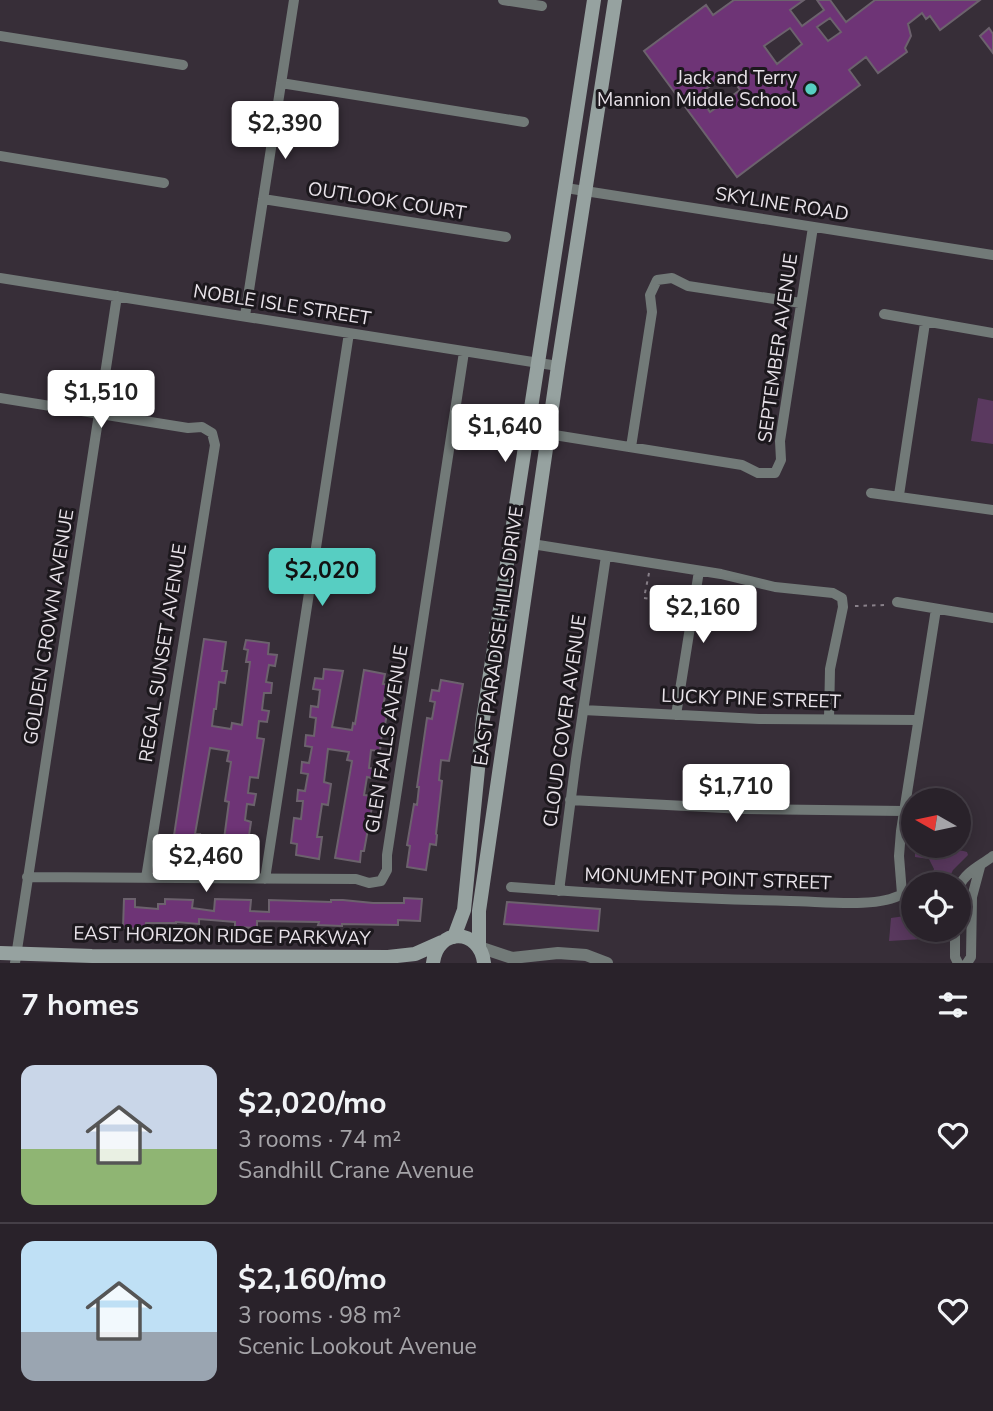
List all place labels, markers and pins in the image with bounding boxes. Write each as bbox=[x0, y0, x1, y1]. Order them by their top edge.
place label: Jack and Terry Mannion Middle School bbox=[597, 65, 797, 113]
marker: Jack and Terry Mannion Middle School bbox=[803, 81, 819, 97]
pin: $2,390 bbox=[228, 102, 342, 161]
pin: $1,510 bbox=[44, 370, 158, 430]
pin: $1,640 bbox=[448, 405, 562, 464]
pin: $2,020 bbox=[265, 548, 379, 608]
pin: $2,160 bbox=[646, 586, 760, 645]
pin: $1,710 bbox=[679, 764, 793, 824]
pin: $2,460 bbox=[149, 834, 263, 894]

